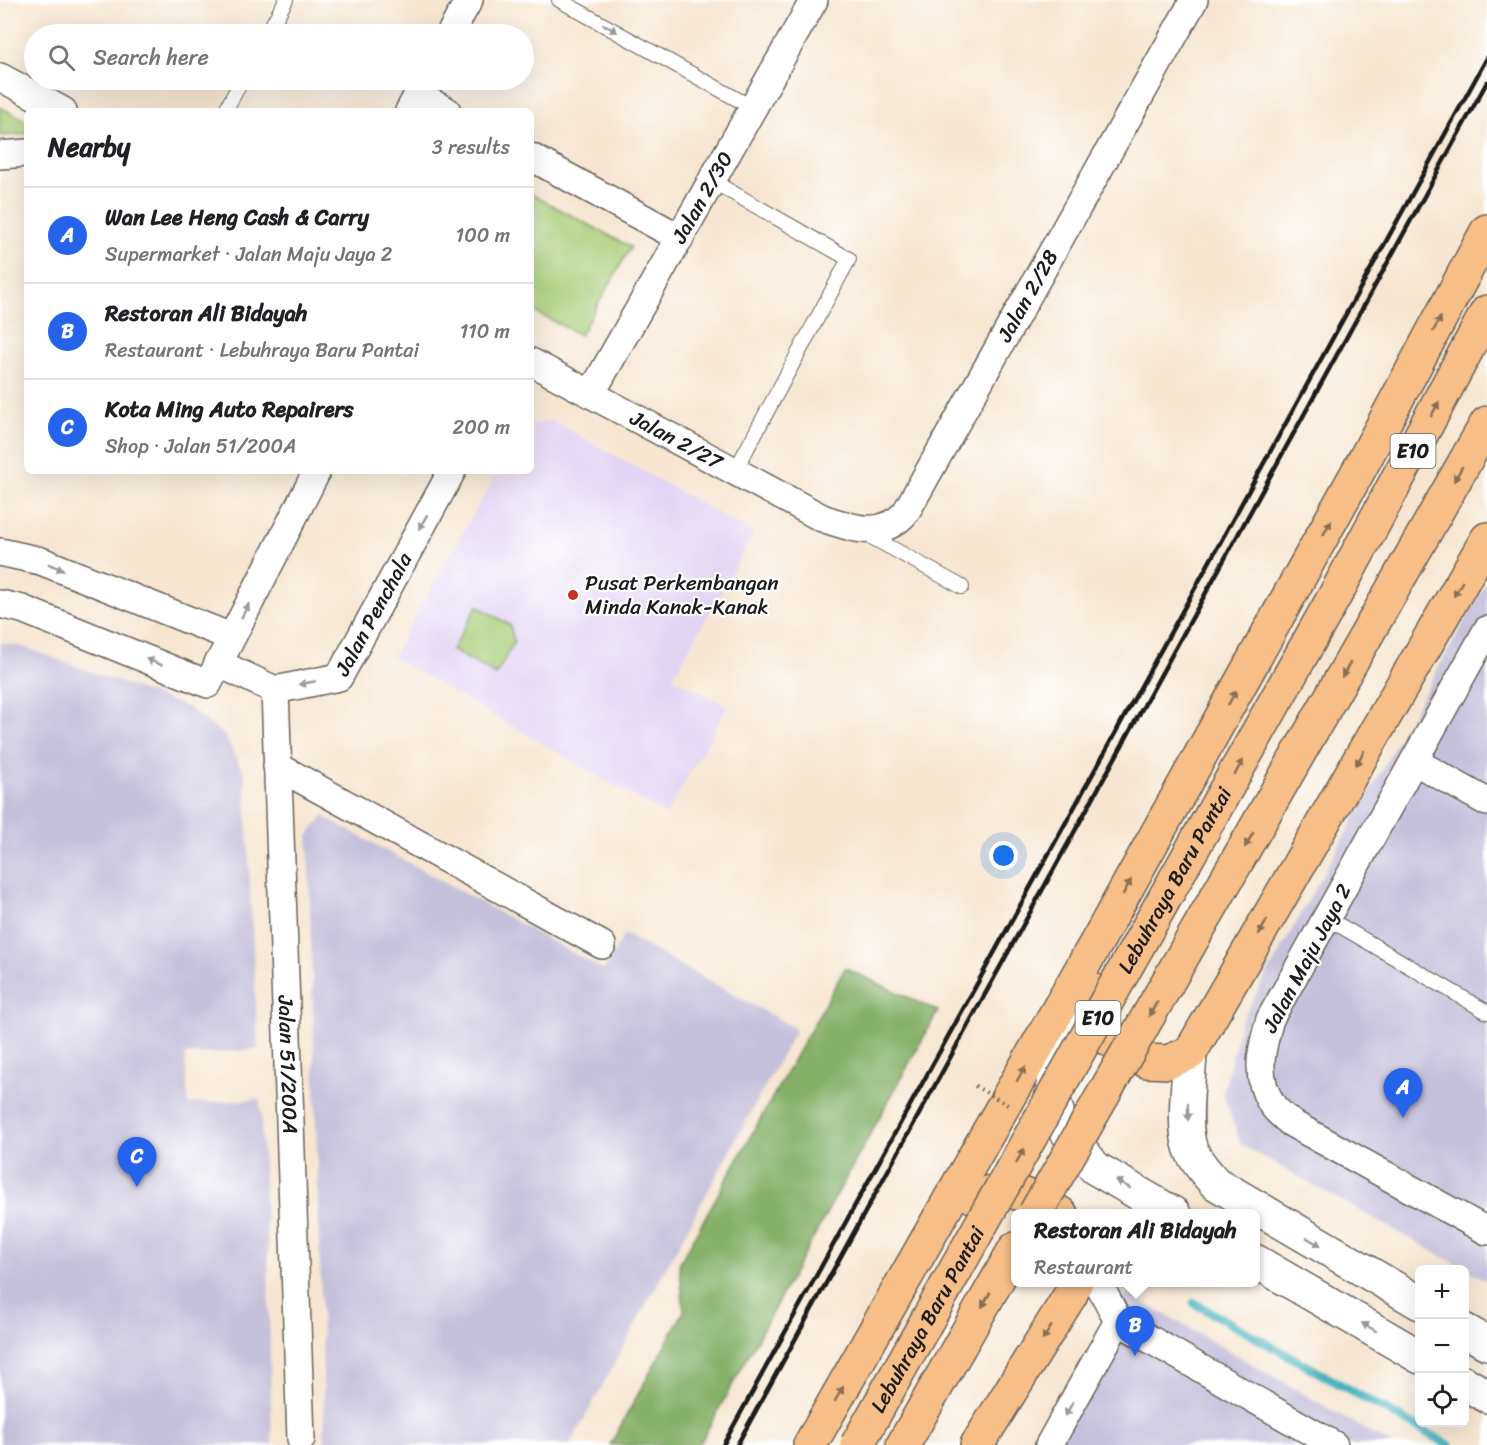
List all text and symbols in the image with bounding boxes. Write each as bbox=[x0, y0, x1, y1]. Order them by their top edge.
one-way arrow bbox=[602, 23, 619, 33]
search box bbox=[24, 24, 534, 90]
text: Search here bbox=[93, 38, 209, 77]
icon: search bbox=[45, 41, 78, 74]
text: Nearby bbox=[48, 124, 130, 170]
text: 3 results bbox=[432, 130, 510, 165]
street label: Jalan 2/30 bbox=[660, 144, 744, 252]
text: Wan Lee Heng Cash & Carry bbox=[105, 198, 369, 237]
text: A bbox=[61, 218, 74, 253]
text: 100 m bbox=[456, 218, 510, 253]
text: Supermarket · Jalan Maju Jaya 2 bbox=[105, 237, 392, 272]
street label: Jalan 2/28 bbox=[986, 242, 1069, 350]
text: Restoran Ali Bidayah bbox=[105, 294, 307, 333]
text: B bbox=[61, 314, 74, 349]
text: 110 m bbox=[460, 314, 510, 349]
one-way arrow bbox=[1432, 315, 1442, 332]
text: Restaurant · Lebuhraya Baru Pantai bbox=[105, 333, 419, 368]
text: Kota Ming Auto Repairers bbox=[105, 390, 354, 429]
street label: Jalan 2/27 bbox=[622, 399, 731, 481]
one-way arrow bbox=[1430, 400, 1440, 417]
text: C bbox=[61, 410, 74, 445]
text: 200 m bbox=[453, 410, 510, 445]
text: Shop · Jalan 51/200A bbox=[105, 429, 296, 464]
road number: E10 bbox=[1390, 434, 1436, 468]
one-way arrow bbox=[1453, 466, 1463, 483]
one-way arrow bbox=[418, 514, 428, 531]
one-way arrow bbox=[1322, 519, 1332, 536]
street label: Jalan Penchala bbox=[324, 545, 423, 684]
one-way arrow bbox=[47, 563, 65, 573]
place label: Pusat Perkembangan Minda Kanak-Kanak bbox=[585, 564, 779, 626]
one-way arrow bbox=[1453, 581, 1463, 598]
marker: Pusat Perkembangan Minda Kanak-Kanak bbox=[566, 588, 580, 602]
one-way arrow bbox=[239, 602, 249, 620]
one-way arrow bbox=[144, 657, 162, 667]
one-way arrow bbox=[1341, 662, 1352, 678]
one-way arrow bbox=[297, 679, 316, 688]
one-way arrow bbox=[1227, 689, 1237, 706]
one-way arrow bbox=[1355, 750, 1365, 767]
one-way arrow bbox=[1234, 758, 1244, 775]
street label: Lebuhraya Baru Pantai bbox=[1107, 779, 1243, 981]
one-way arrow bbox=[1245, 831, 1255, 848]
your location bbox=[989, 841, 1018, 870]
street label: Jalan Maju Jaya 2 bbox=[1251, 876, 1362, 1040]
one-way arrow bbox=[1122, 878, 1132, 895]
one-way arrow bbox=[1257, 919, 1268, 935]
street label: Jalan 51/200A bbox=[267, 994, 309, 1135]
road number: E10 bbox=[1076, 1001, 1120, 1035]
one-way arrow bbox=[1147, 1001, 1158, 1017]
one-way arrow bbox=[1016, 1065, 1026, 1082]
pin: A bbox=[1384, 1068, 1422, 1118]
one-way arrow bbox=[1183, 1102, 1192, 1121]
pin: C bbox=[118, 1138, 156, 1187]
one-way arrow bbox=[1014, 1148, 1025, 1164]
one-way arrow bbox=[1114, 1179, 1131, 1189]
popup bbox=[1011, 1209, 1260, 1287]
text: Restoran Ali Bidayah bbox=[1034, 1211, 1237, 1250]
street label: Lebuhraya Baru Pantai bbox=[860, 1218, 996, 1420]
one-way arrow bbox=[1306, 1236, 1322, 1247]
text: Restaurant bbox=[1034, 1250, 1133, 1285]
map controls bbox=[1415, 1265, 1469, 1427]
button: + bbox=[1415, 1265, 1469, 1319]
one-way arrow bbox=[981, 1292, 991, 1309]
pin: B bbox=[1116, 1306, 1154, 1356]
button: − bbox=[1415, 1319, 1469, 1373]
one-way arrow bbox=[1361, 1322, 1377, 1333]
one-way arrow bbox=[1041, 1325, 1052, 1341]
button: locate bbox=[1415, 1373, 1469, 1427]
one-way arrow bbox=[833, 1386, 844, 1402]
one-way arrow bbox=[1064, 1401, 1075, 1417]

